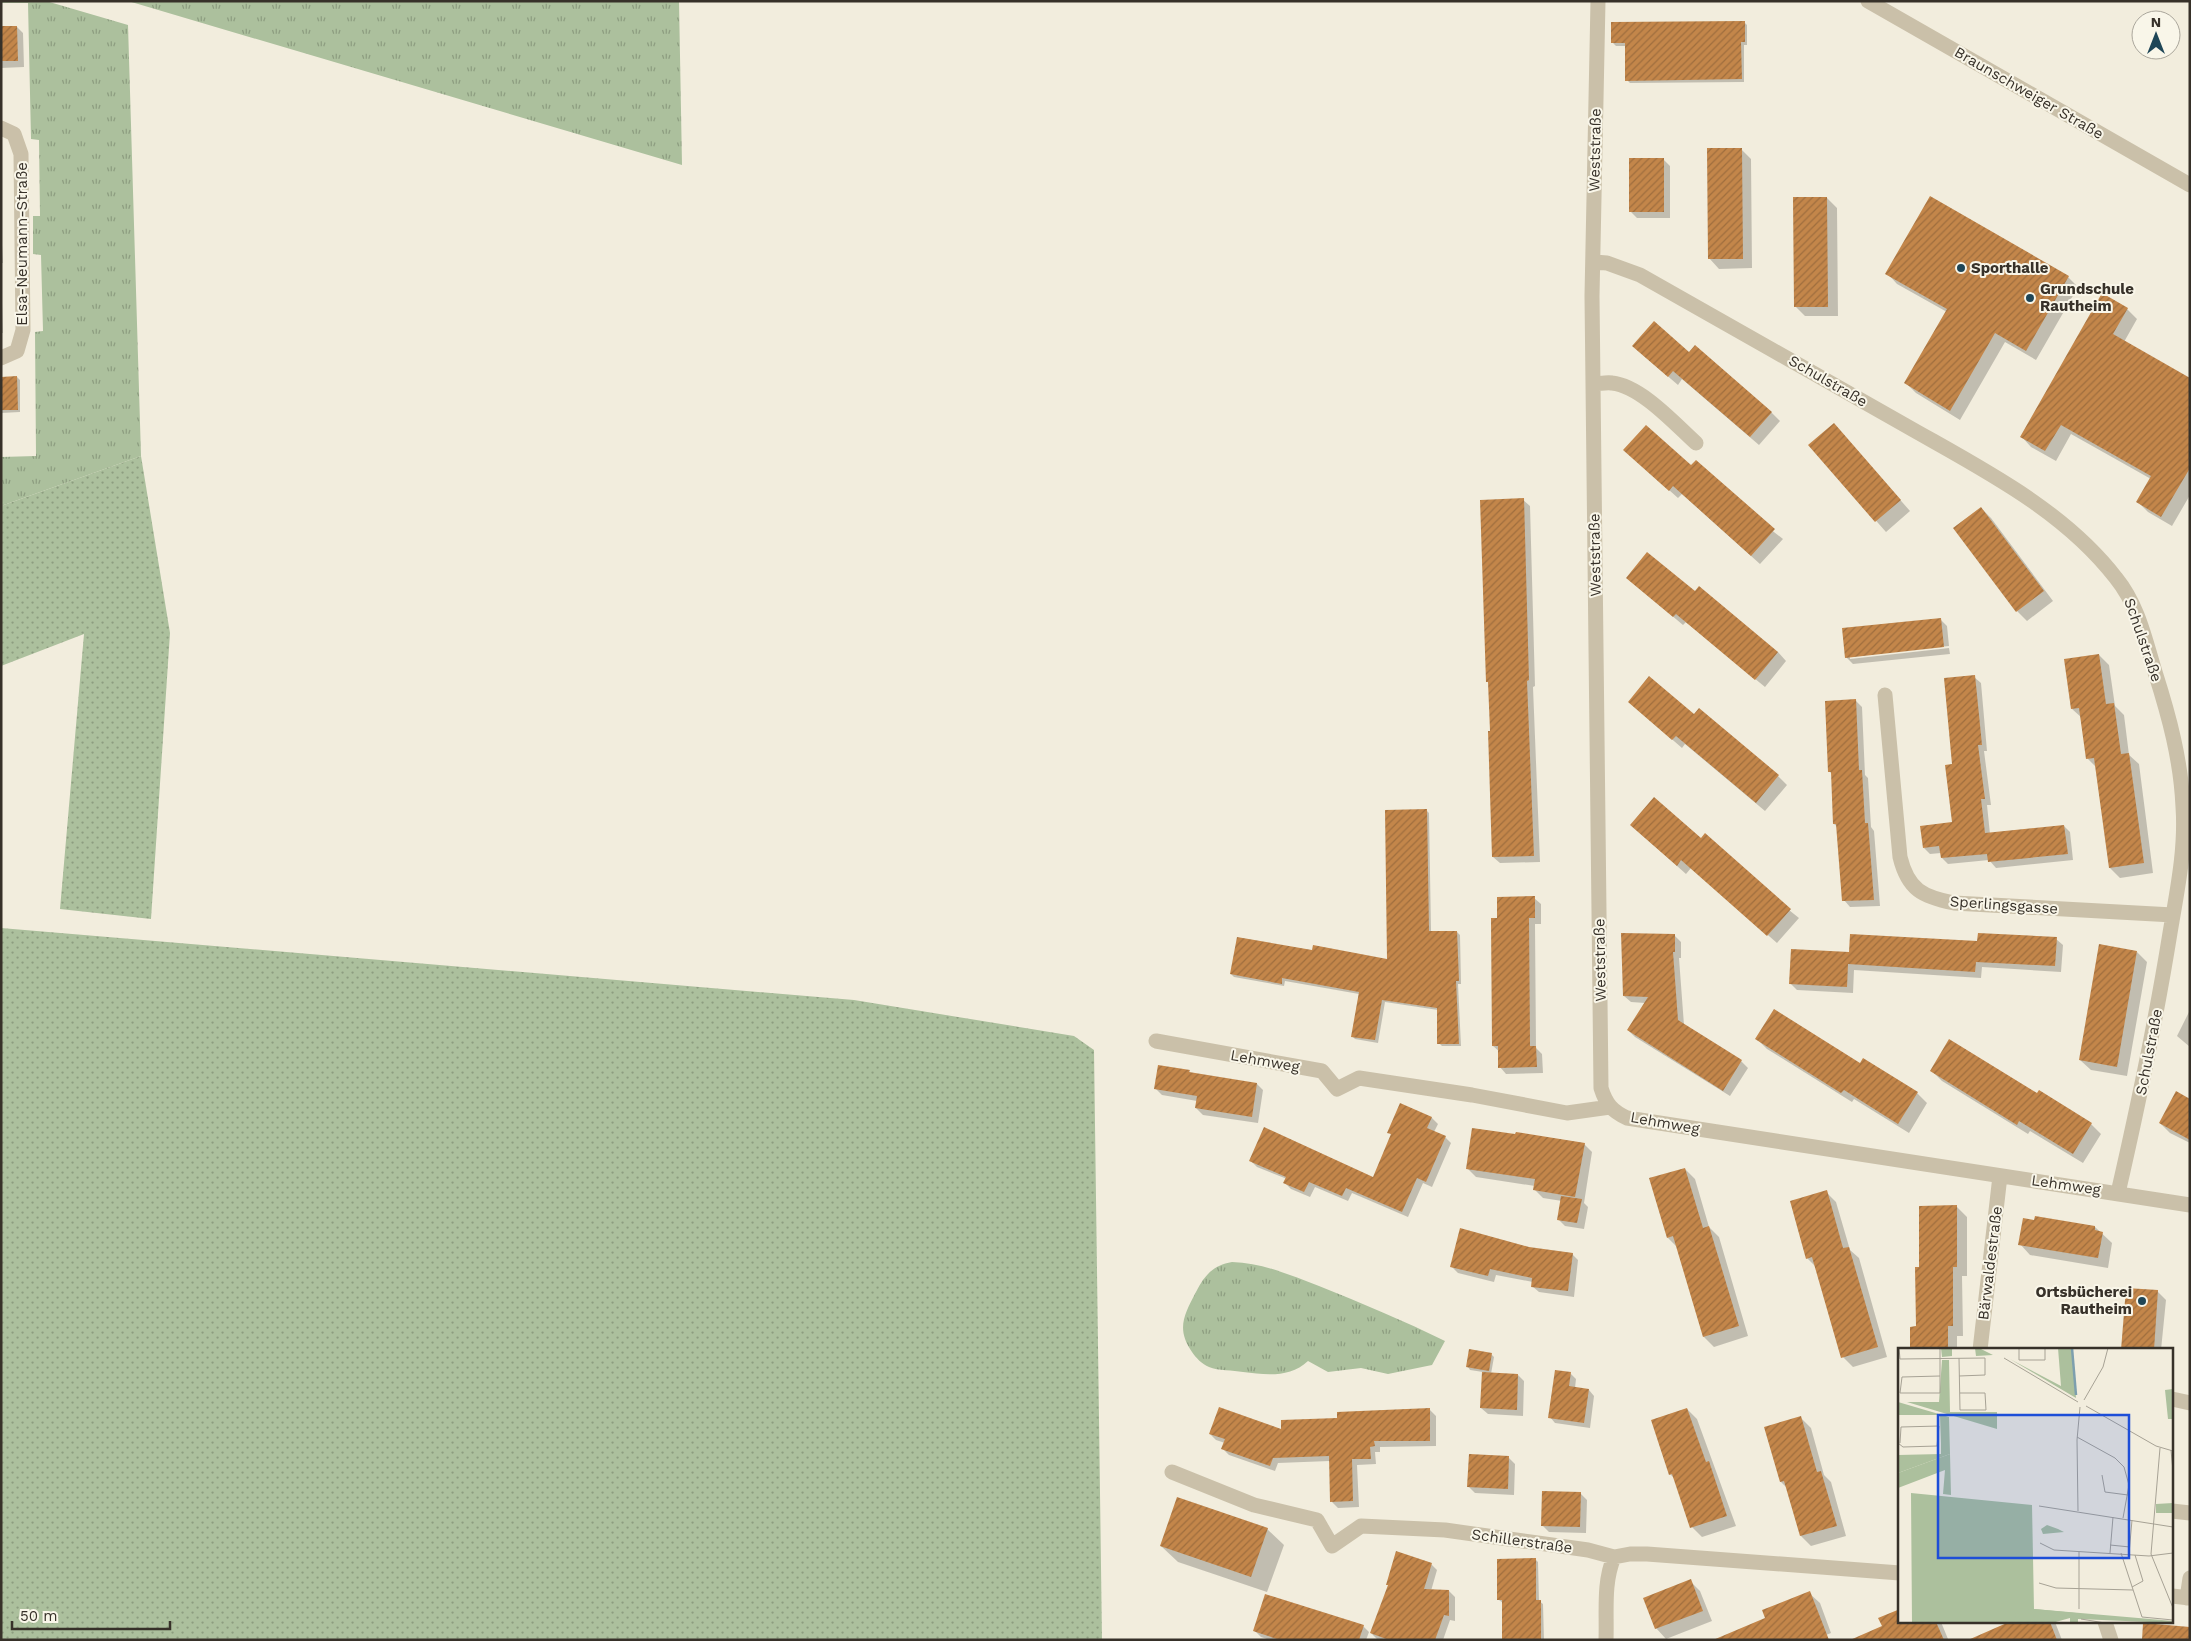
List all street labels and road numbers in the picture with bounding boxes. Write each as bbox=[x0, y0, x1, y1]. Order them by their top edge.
street label: Braunschweiger Straße bbox=[1951, 43, 2107, 143]
street label: Weststraße bbox=[1585, 108, 1605, 192]
street label: Elsa-Neumann-Straße bbox=[13, 162, 31, 326]
street label: Schulstraße bbox=[1786, 351, 1870, 411]
street label: Weststraße bbox=[1585, 513, 1605, 597]
street label: Schulstraße bbox=[2120, 596, 2166, 684]
street label: Sperlingsgasse bbox=[1949, 892, 2059, 918]
street label: Weststraße bbox=[1590, 918, 1610, 1002]
street label: Schulstraße bbox=[2132, 1007, 2166, 1097]
street label: Lehmweg bbox=[1229, 1046, 1301, 1076]
street label: Lehmweg bbox=[1629, 1108, 1701, 1138]
street label: Lehmweg bbox=[2030, 1171, 2102, 1199]
street label: Bärwaldestraße bbox=[1974, 1205, 2006, 1321]
street label: Schillerstraße bbox=[1471, 1525, 1573, 1557]

